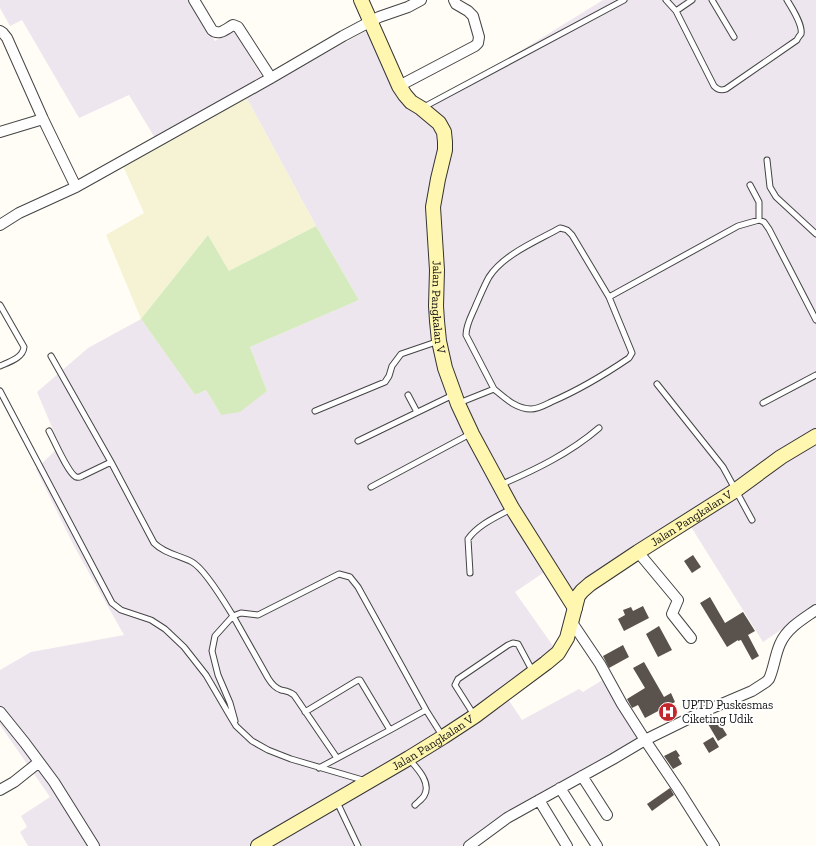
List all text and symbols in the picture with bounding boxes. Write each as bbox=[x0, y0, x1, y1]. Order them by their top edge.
street label: Jalan Pangkalan V bbox=[429, 260, 449, 355]
street label: Jalan Pangkalan V bbox=[648, 487, 735, 549]
place label: UPTD Puskesmas Ciketing Udik bbox=[682, 698, 773, 726]
hospital icon: UPTD Puskesmas Ciketing Udik bbox=[657, 701, 679, 723]
street label: Jalan Pangkalan V bbox=[389, 712, 476, 773]

